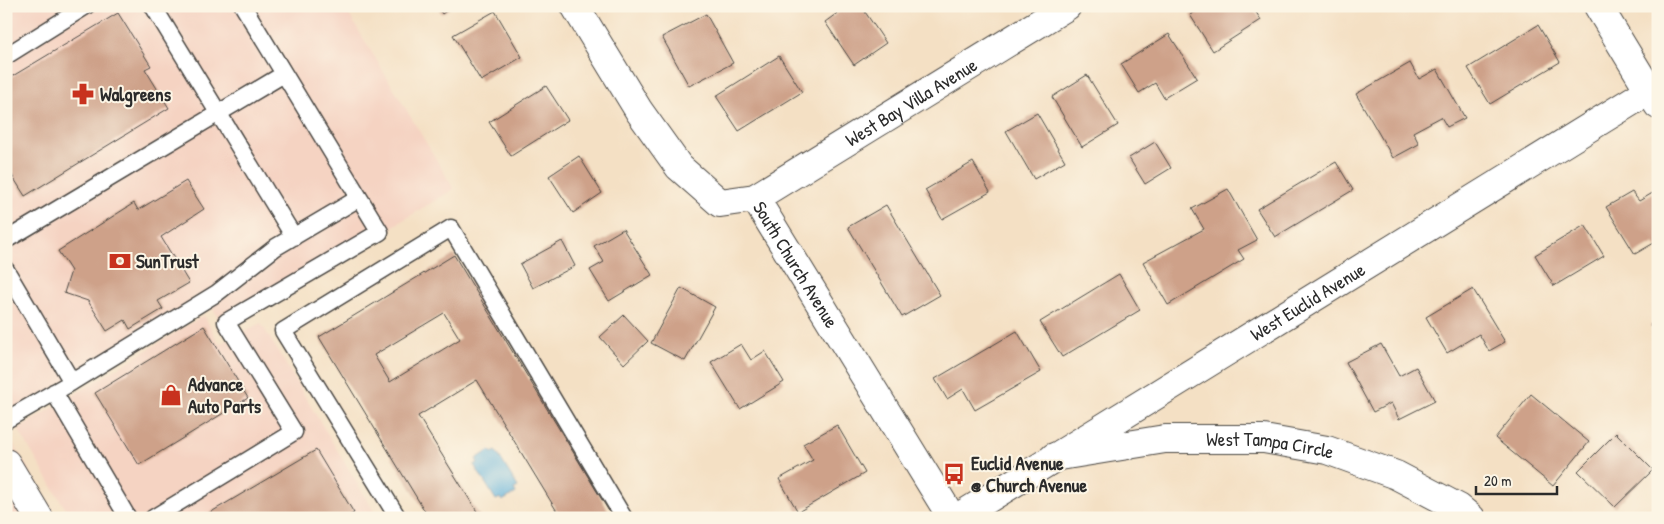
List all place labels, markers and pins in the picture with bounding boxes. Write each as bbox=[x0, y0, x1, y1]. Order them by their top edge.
pharmacy icon: Walgreens bbox=[70, 81, 96, 107]
place label: Walgreens bbox=[100, 81, 172, 108]
bank icon: SunTrust bbox=[107, 248, 133, 274]
place label: SunTrust bbox=[136, 248, 200, 274]
place label: Advance Auto Parts bbox=[188, 371, 262, 419]
shop icon: Advance Auto Parts bbox=[158, 382, 184, 408]
place label: Euclid Avenue @ Church Avenue bbox=[971, 450, 1087, 498]
bus stop icon: Euclid Avenue @ Church Avenue bbox=[941, 461, 967, 487]

